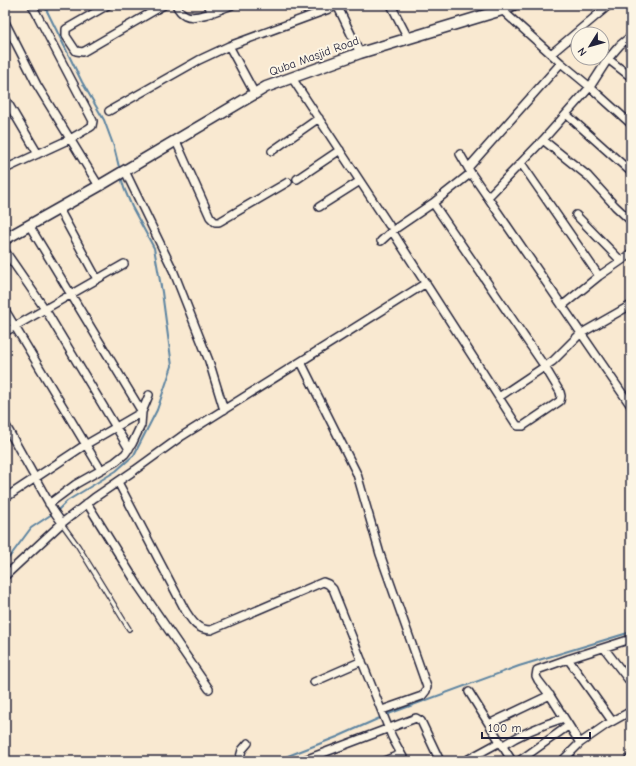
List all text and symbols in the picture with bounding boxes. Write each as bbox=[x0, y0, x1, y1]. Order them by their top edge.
north arrow bbox=[570, 26, 610, 66]
street label: Quba Masjid Road bbox=[267, 33, 361, 79]
text: N bbox=[575, 45, 590, 58]
scale bar bbox=[482, 714, 590, 740]
text: 100 m bbox=[488, 721, 521, 735]

